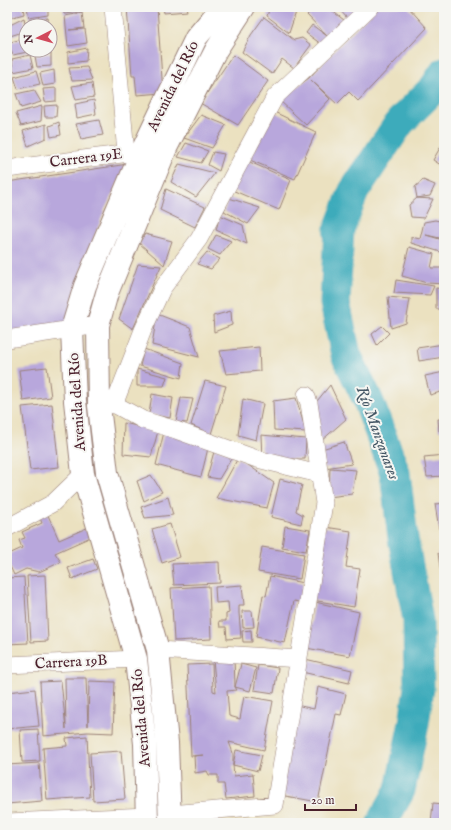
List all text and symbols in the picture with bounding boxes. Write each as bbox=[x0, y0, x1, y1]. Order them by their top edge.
north arrow bbox=[18, 18, 58, 58]
text: N bbox=[22, 33, 37, 45]
street label: Avenida del Río bbox=[142, 38, 203, 135]
street label: Carrera 19E bbox=[49, 144, 123, 172]
street label: Avenida del Río bbox=[64, 352, 90, 453]
water label: Río Manzanares bbox=[351, 384, 403, 483]
street label: Carrera 19B bbox=[34, 651, 108, 673]
street label: Avenida del Río bbox=[127, 668, 155, 769]
scale bar bbox=[305, 786, 356, 812]
text: 20 m bbox=[311, 793, 334, 808]

